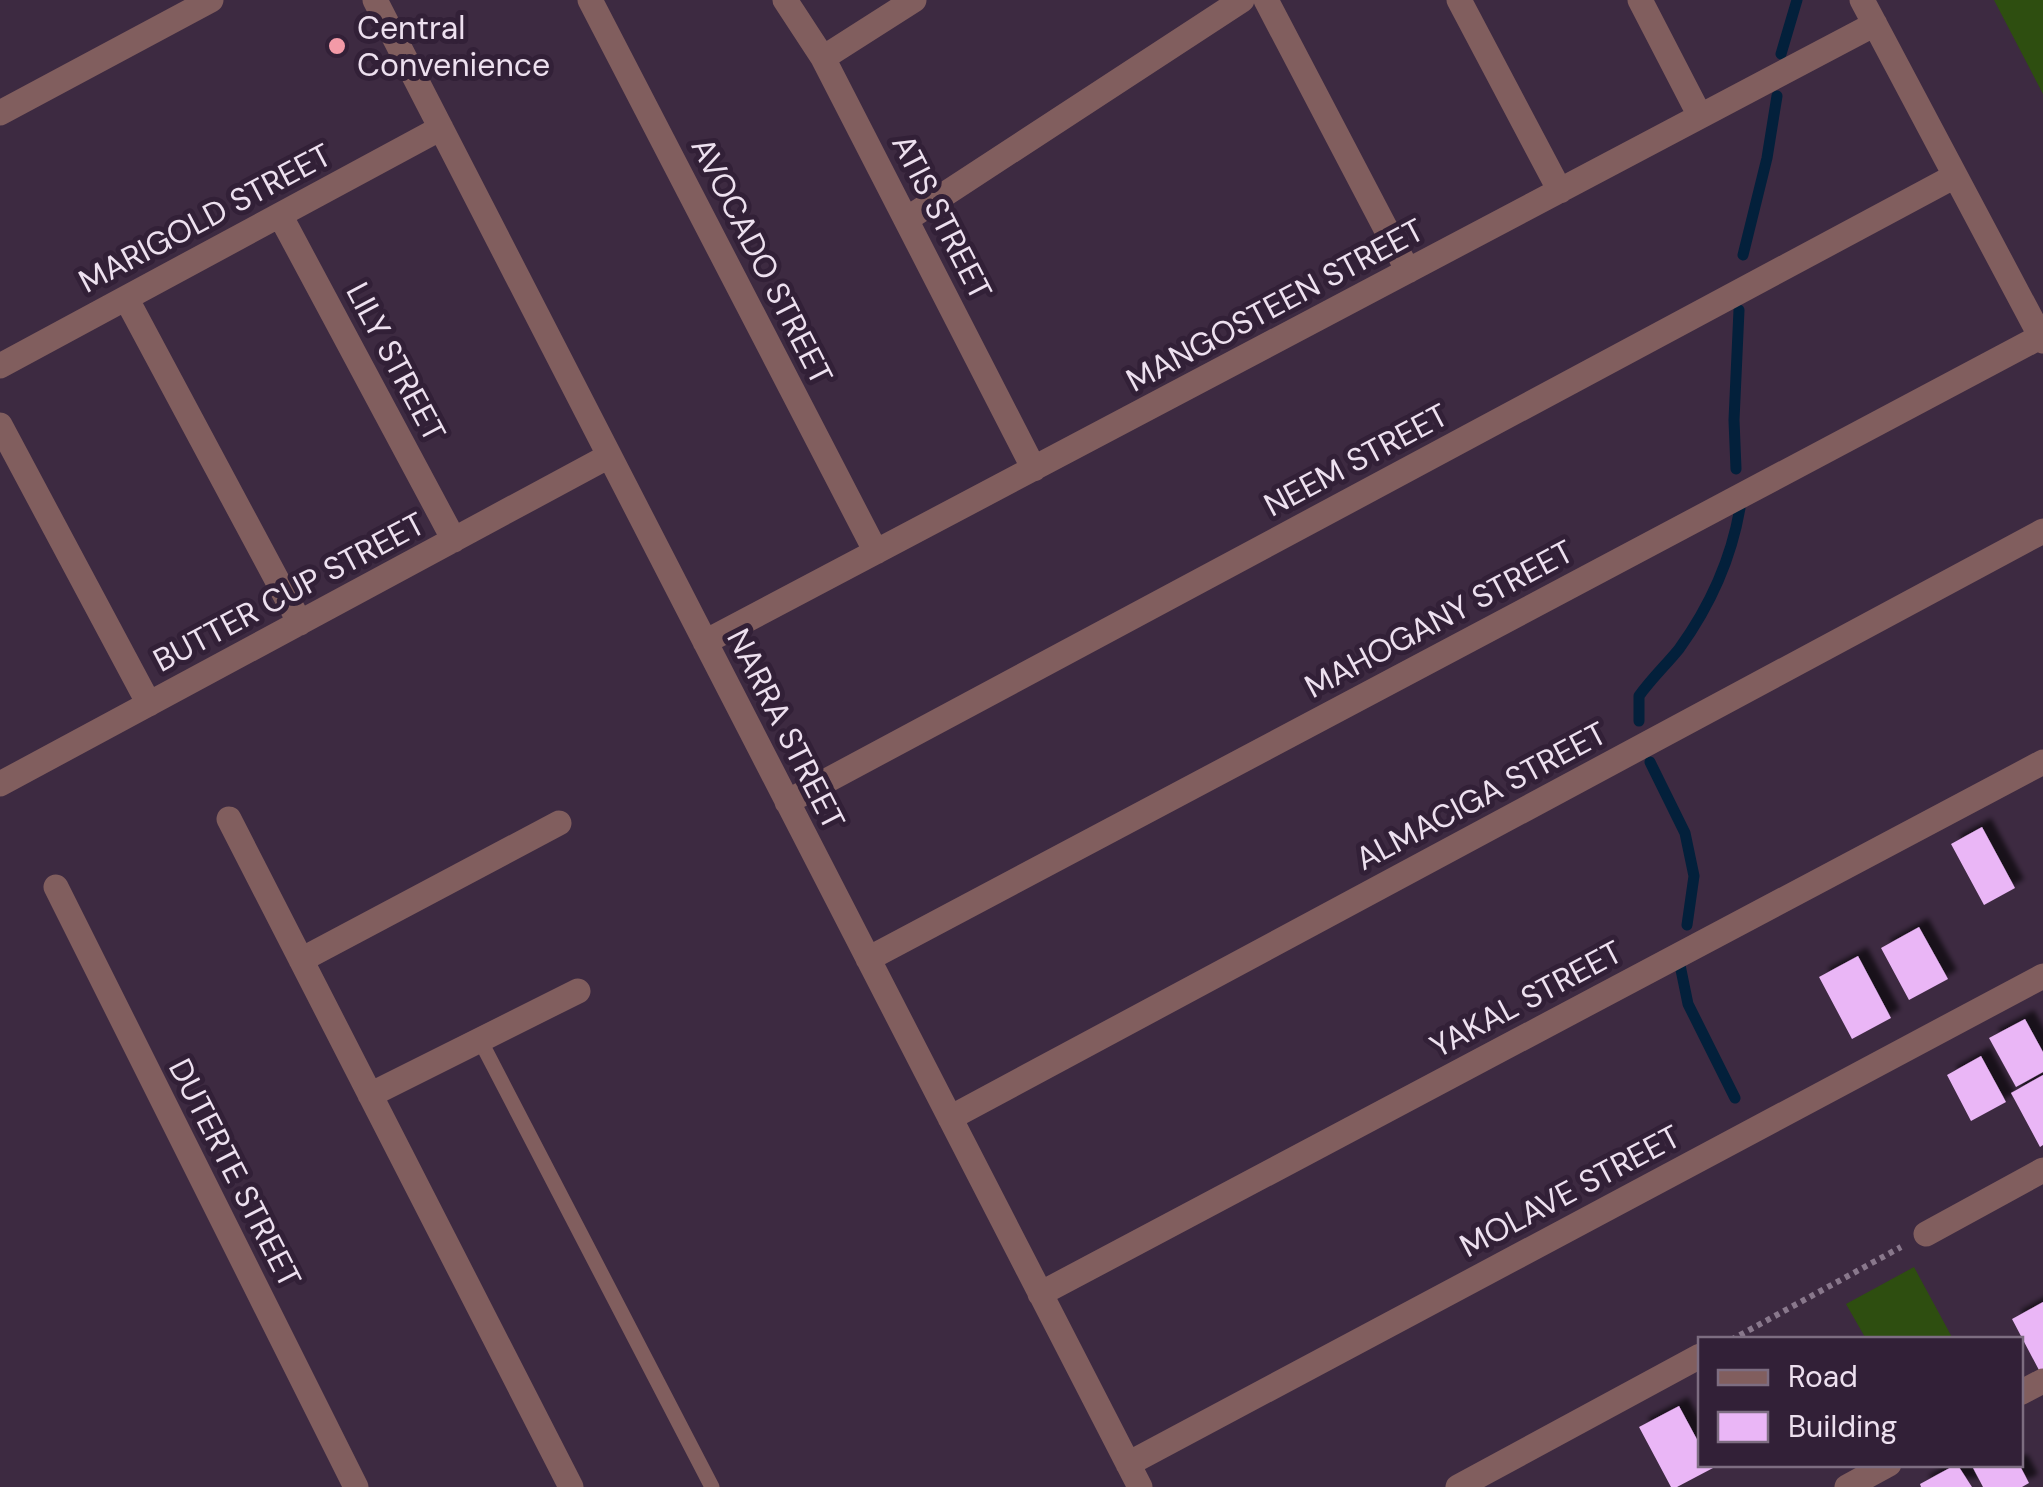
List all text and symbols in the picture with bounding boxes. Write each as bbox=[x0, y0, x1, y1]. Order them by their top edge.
place label: Central Convenience bbox=[357, 7, 550, 86]
marker: Central Convenience bbox=[326, 35, 348, 57]
street label: ATIS STREET bbox=[882, 127, 1002, 307]
street label: AVOCADO STREET bbox=[682, 131, 842, 392]
street label: MARIGOLD STREET bbox=[71, 134, 339, 302]
street label: MANGOSTEEN STREET bbox=[1119, 209, 1431, 401]
street label: LILY STREET bbox=[337, 275, 455, 449]
street label: NEEM STREET bbox=[1257, 394, 1455, 526]
street label: BUTTER CUP STREET bbox=[146, 503, 432, 681]
street label: MAHOGANY STREET bbox=[1297, 530, 1581, 708]
street label: NARRA STREET bbox=[717, 621, 855, 837]
street label: ALMACIGA STREET bbox=[1348, 712, 1614, 880]
street label: YAKAL STREET bbox=[1423, 931, 1629, 1067]
street label: DUTERTE STREET bbox=[159, 1051, 311, 1295]
street label: MOLAVE STREET bbox=[1453, 1115, 1688, 1267]
legend bbox=[1698, 1337, 2023, 1467]
text: Road bbox=[1788, 1357, 1858, 1396]
text: Building bbox=[1788, 1407, 1897, 1446]

